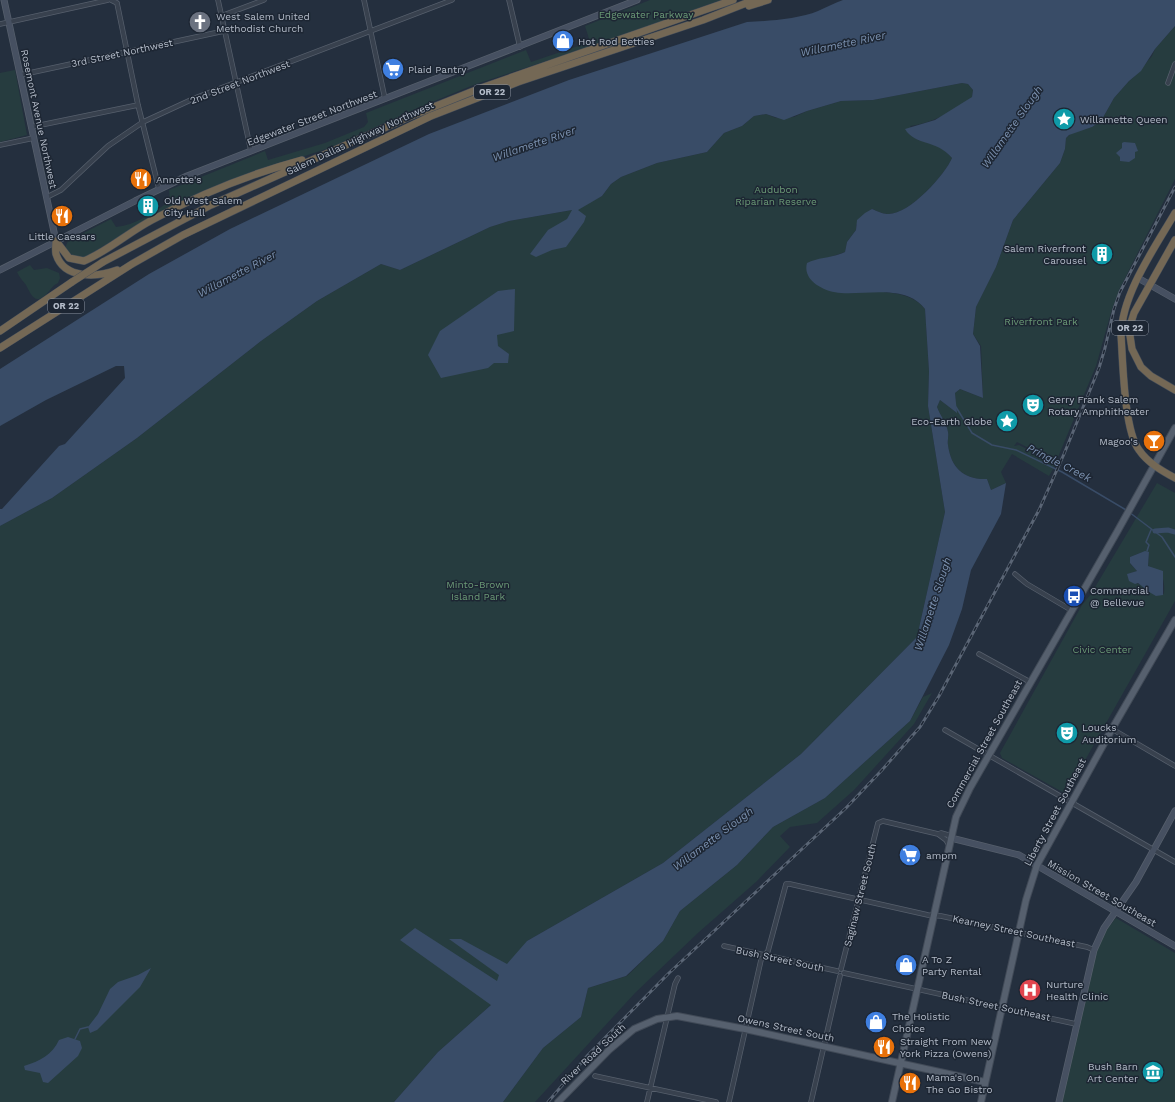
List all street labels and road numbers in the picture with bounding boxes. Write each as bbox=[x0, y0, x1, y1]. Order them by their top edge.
street label: 3rd Street Northwest bbox=[70, 37, 175, 69]
street label: Rosemont Avenue Northwest bbox=[19, 48, 59, 190]
street label: 2nd Street Northwest bbox=[189, 58, 292, 106]
road number: OR 22 bbox=[474, 85, 510, 99]
street label: Edgewater Street Northwest bbox=[245, 88, 379, 148]
street label: Salem Dallas Highway Northwest bbox=[285, 99, 436, 177]
road number: OR 22 bbox=[48, 299, 84, 313]
road number: OR 22 bbox=[1112, 321, 1148, 335]
street label: Commercial Street Southeast bbox=[944, 677, 1024, 810]
street label: Liberty Street Southeast bbox=[1022, 756, 1088, 868]
street label: Saginaw Street South bbox=[842, 842, 878, 948]
street label: Mission Street Southeast bbox=[1046, 857, 1159, 929]
street label: Kearney Street Southeast bbox=[952, 913, 1077, 950]
street label: Bush Street South bbox=[735, 944, 825, 974]
street label: Bush Street Southeast bbox=[941, 989, 1052, 1023]
street label: Owens Street South bbox=[737, 1012, 835, 1044]
street label: River Road South bbox=[558, 1021, 628, 1087]

